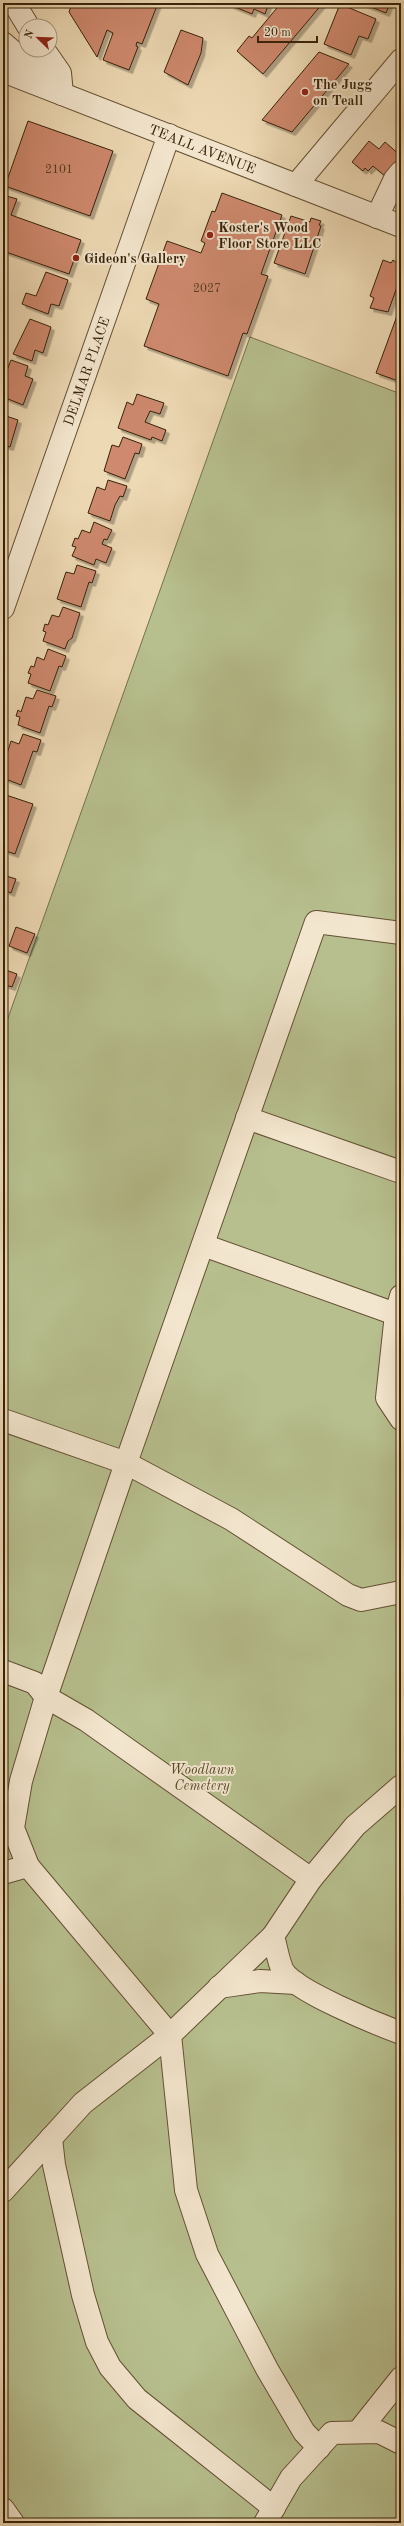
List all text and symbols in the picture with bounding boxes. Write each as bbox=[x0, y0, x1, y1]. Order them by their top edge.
north arrow bbox=[18, 18, 58, 58]
scale bar bbox=[258, 18, 317, 44]
text: 20 m bbox=[264, 27, 291, 39]
text: N bbox=[23, 28, 37, 41]
place label: The Jugg on Teall bbox=[313, 78, 372, 108]
marker: The Jugg on Teall bbox=[300, 87, 310, 97]
street label: TEALL AVENUE bbox=[147, 123, 257, 177]
house number: 2101 bbox=[45, 164, 73, 176]
place label: Koster's Wood Floor Store LLC bbox=[218, 221, 321, 251]
marker: Koster's Wood Floor Store LLC bbox=[205, 230, 215, 240]
place label: Gideon's Gallery bbox=[84, 252, 186, 266]
marker: Gideon's Gallery bbox=[71, 253, 81, 263]
house number: 2027 bbox=[193, 283, 221, 295]
street label: DELMAR PLACE bbox=[62, 315, 113, 428]
park label: Woodlawn Cemetery bbox=[169, 1763, 235, 1794]

